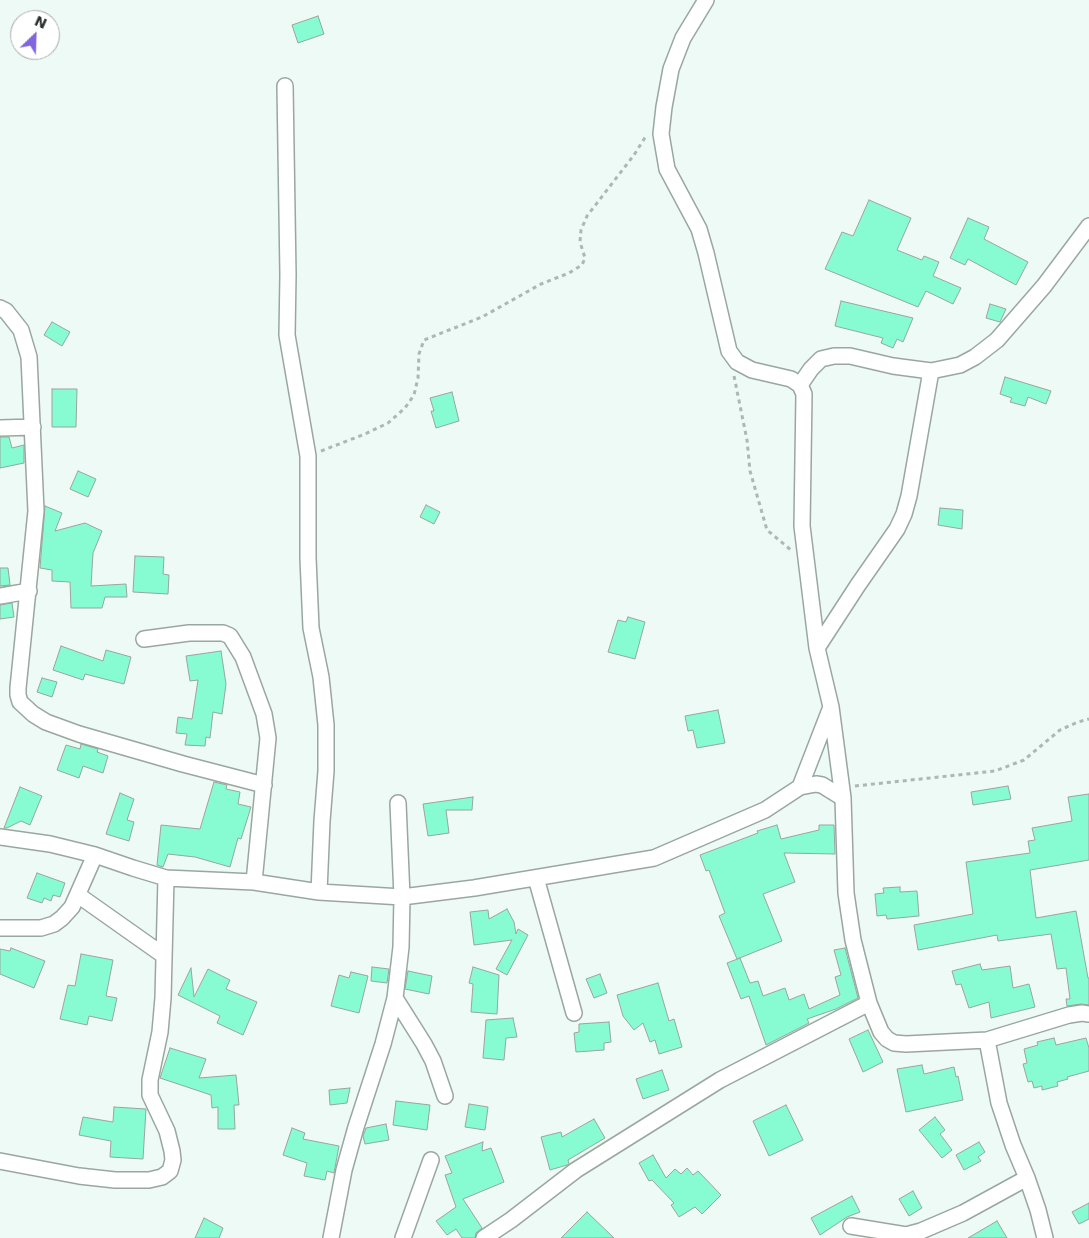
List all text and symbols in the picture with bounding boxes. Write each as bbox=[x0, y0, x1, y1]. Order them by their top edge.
north arrow bbox=[10, 10, 60, 60]
text: N bbox=[32, 13, 49, 32]

